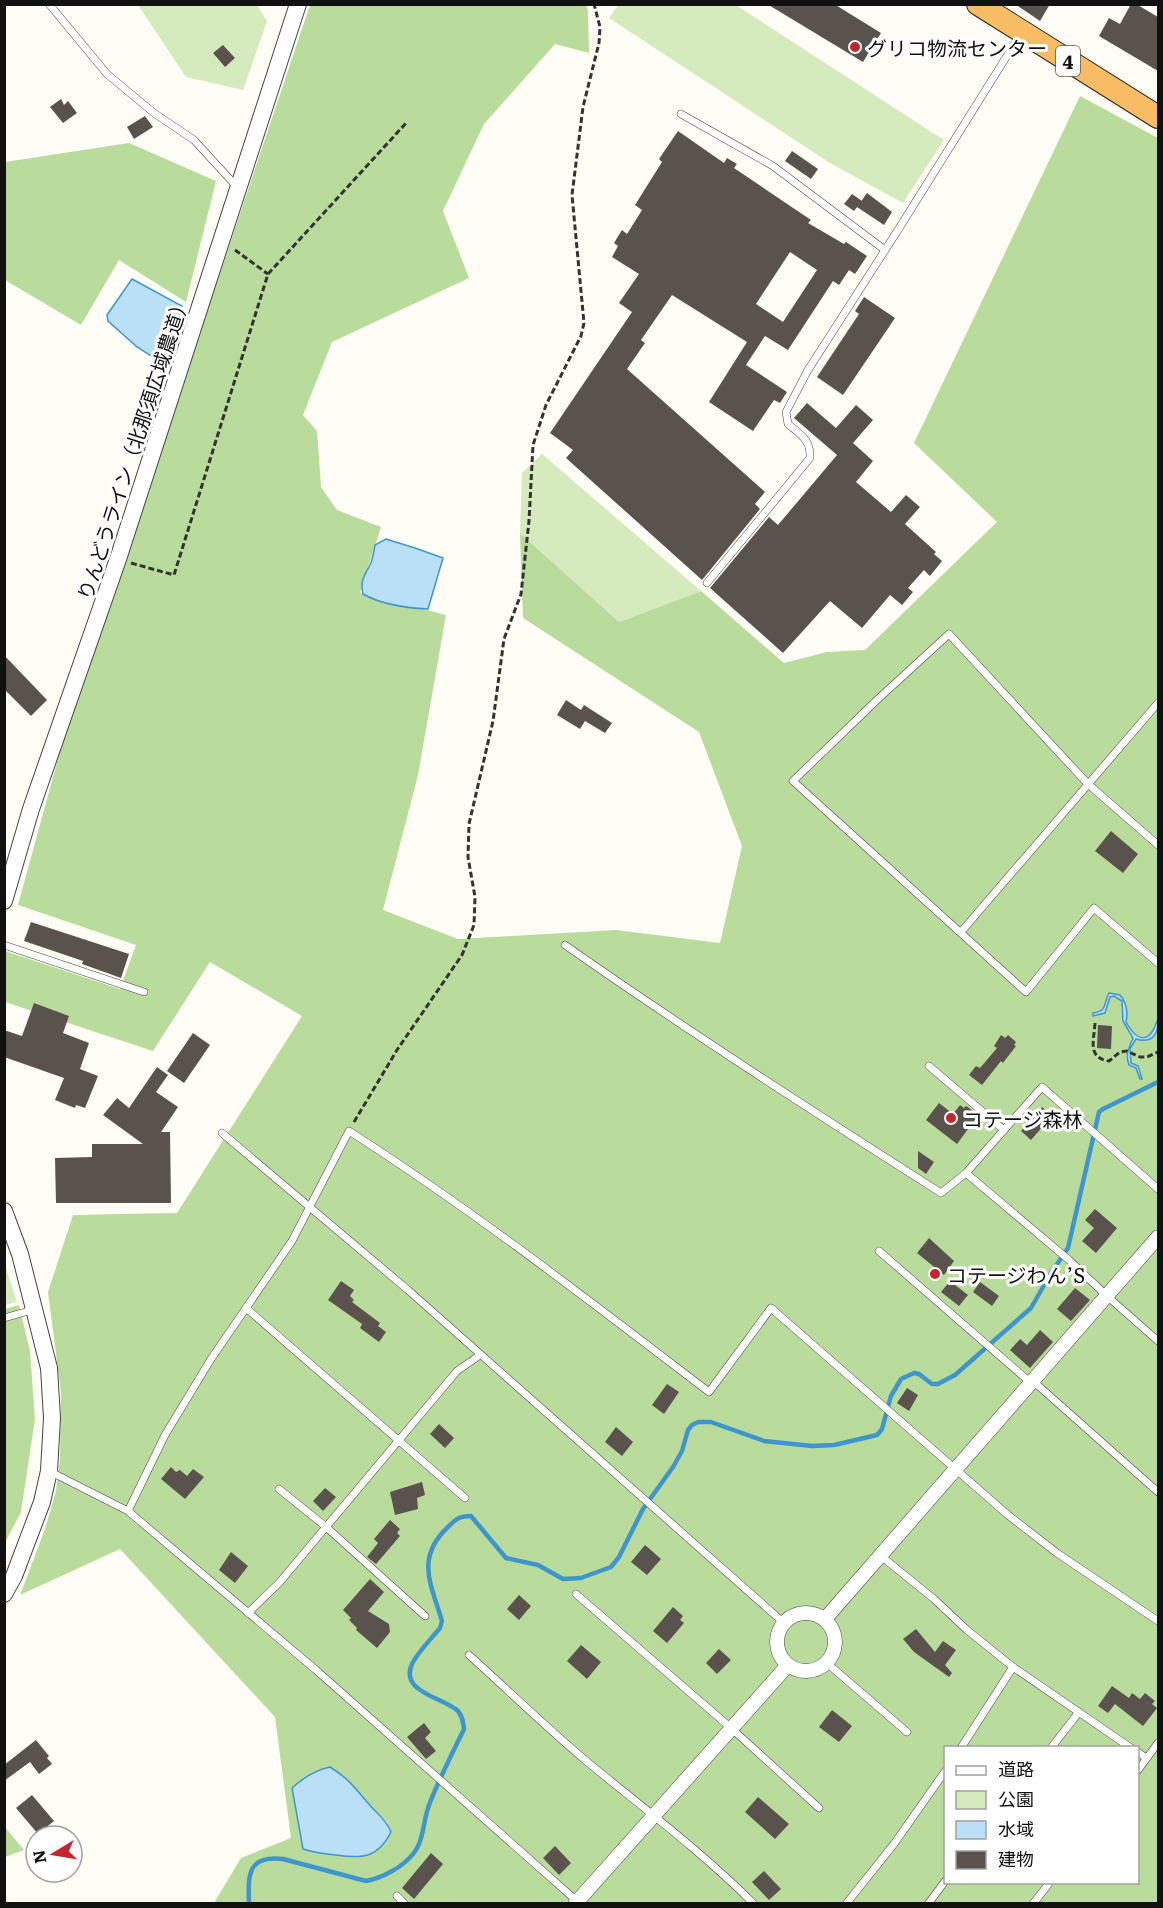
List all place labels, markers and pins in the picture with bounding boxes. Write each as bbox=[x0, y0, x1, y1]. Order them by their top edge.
place label: グリコ物流センター bbox=[867, 32, 1047, 62]
marker: グリコ物流センター bbox=[848, 40, 862, 54]
place label: コテージ森林 bbox=[963, 1103, 1083, 1133]
marker: コテージ森林 bbox=[944, 1111, 958, 1125]
place label: コテージわん’S bbox=[947, 1259, 1085, 1289]
marker: コテージわん’S bbox=[928, 1267, 942, 1281]

